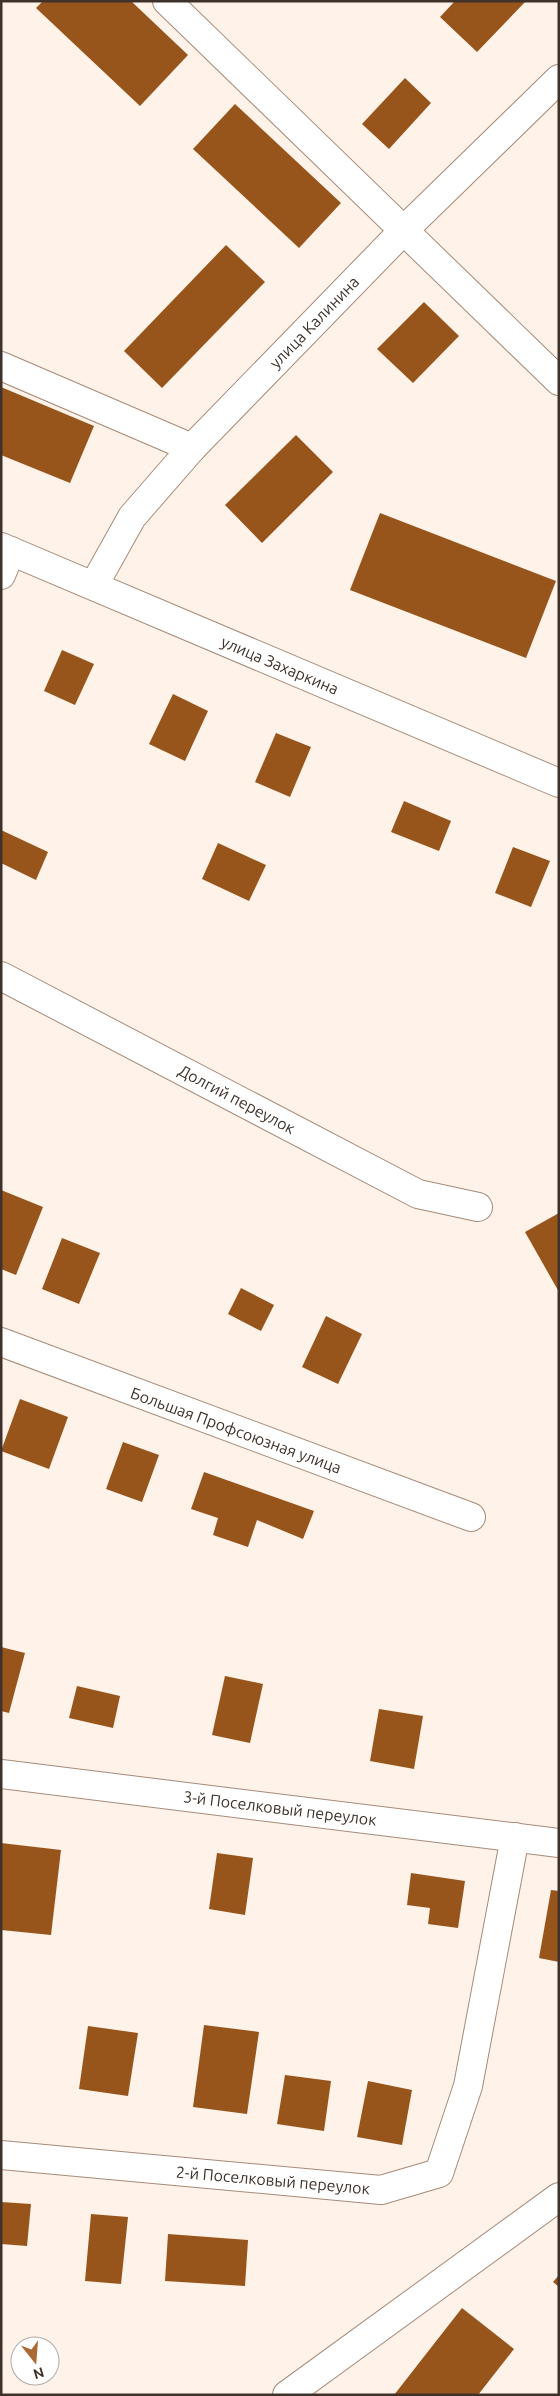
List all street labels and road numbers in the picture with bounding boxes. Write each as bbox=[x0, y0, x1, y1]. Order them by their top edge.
street label: улица Калинина bbox=[266, 272, 362, 372]
street label: улица Захаркина bbox=[219, 632, 341, 698]
street label: Долгий переулок bbox=[176, 1061, 298, 1137]
street label: Большая Профсоюзная улица bbox=[128, 1383, 344, 1477]
street label: 3-й Поселковый переулок bbox=[182, 1787, 378, 1829]
street label: 2-й Поселковый переулок bbox=[175, 2163, 371, 2197]

